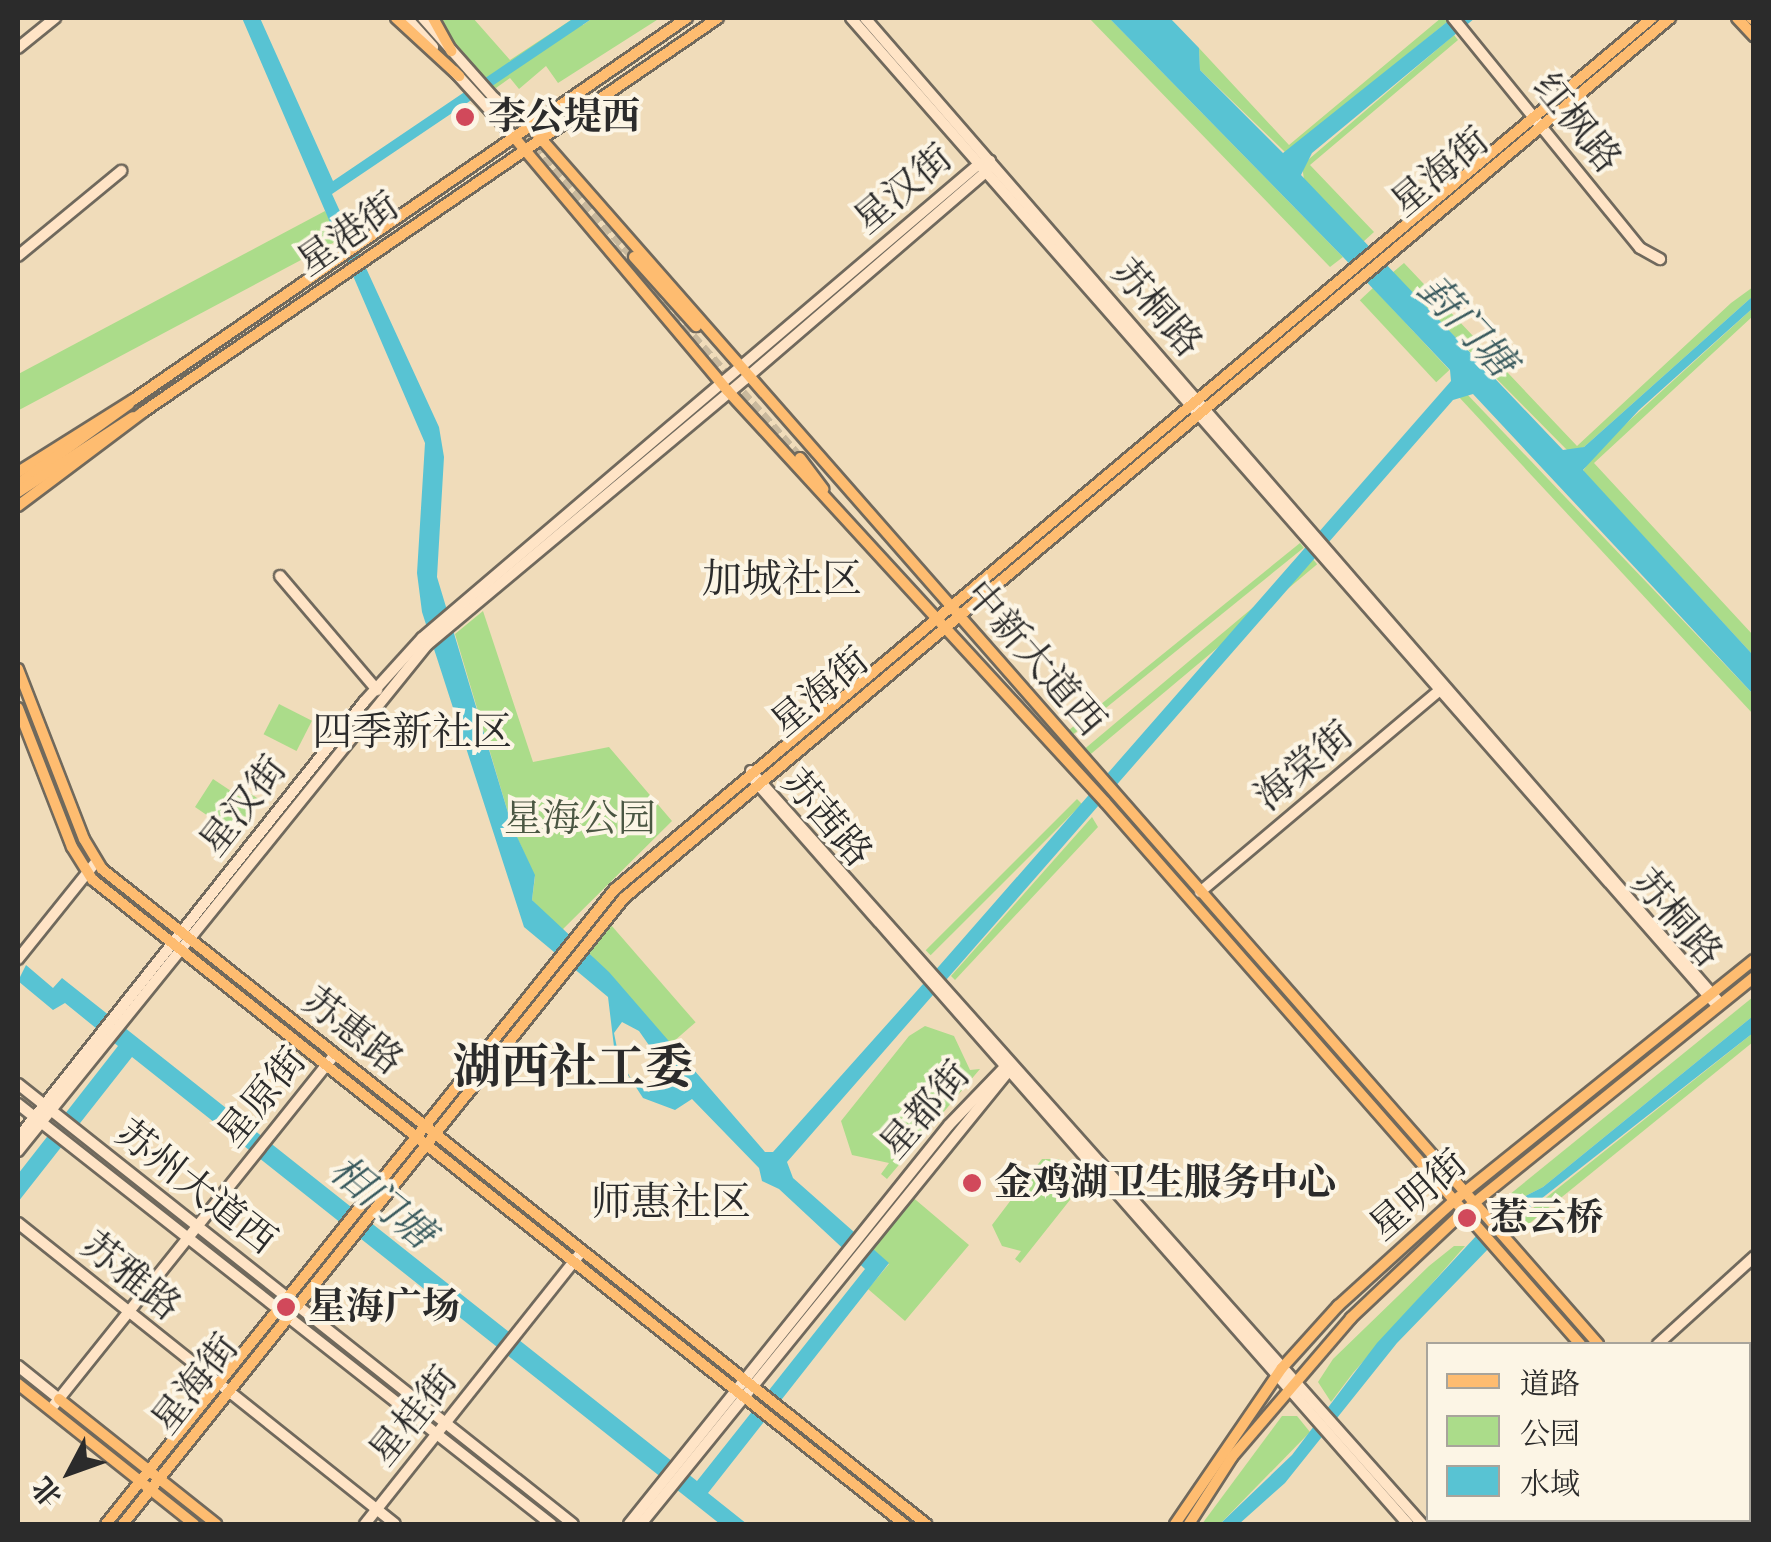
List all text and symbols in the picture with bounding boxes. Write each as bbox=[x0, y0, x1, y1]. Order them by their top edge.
street label: 红枫路 bbox=[1523, 64, 1631, 182]
place label: 李公堤西 bbox=[488, 94, 640, 140]
marker: 李公堤西 bbox=[452, 104, 478, 130]
street label: 星海街 bbox=[1382, 118, 1498, 226]
street label: 星汉街 bbox=[845, 135, 961, 243]
street label: 星港街 bbox=[288, 183, 408, 285]
street label: 苏桐路 bbox=[1102, 250, 1212, 366]
water label: 葑门塘 bbox=[1409, 266, 1525, 386]
district label: 加城社区 bbox=[702, 555, 862, 603]
street label: 中新大道西 bbox=[955, 571, 1115, 745]
street label: 星海街 bbox=[762, 638, 878, 746]
district label: 四季新社区 bbox=[312, 708, 512, 756]
street label: 海棠街 bbox=[1246, 712, 1362, 820]
street label: 星汉街 bbox=[190, 747, 296, 865]
street label: 苏茜路 bbox=[772, 760, 882, 876]
park label: 星海公园 bbox=[504, 796, 656, 842]
street label: 苏桐路 bbox=[1622, 860, 1732, 976]
street label: 苏惠路 bbox=[294, 978, 412, 1084]
street label: 星原街 bbox=[208, 1038, 316, 1156]
district label: 湖西社工委 bbox=[453, 1039, 693, 1097]
street label: 星都街 bbox=[870, 1052, 980, 1168]
street label: 苏州大道西 bbox=[107, 1111, 285, 1263]
street label: 星明街 bbox=[1360, 1140, 1476, 1250]
water label: 相门塘 bbox=[320, 1146, 444, 1258]
place label: 金鸡湖卫生服务中心 bbox=[994, 1160, 1336, 1206]
marker: 金鸡湖卫生服务中心 bbox=[959, 1170, 985, 1196]
district label: 师惠社区 bbox=[591, 1178, 751, 1226]
place label: 惹云桥 bbox=[1490, 1195, 1604, 1241]
marker: 惹云桥 bbox=[1454, 1205, 1480, 1231]
street label: 苏雅路 bbox=[72, 1222, 190, 1330]
place label: 星海广场 bbox=[308, 1284, 460, 1330]
marker: 星海广场 bbox=[273, 1294, 299, 1320]
street label: 星海街 bbox=[142, 1325, 248, 1443]
legend bbox=[1426, 1342, 1751, 1522]
street label: 星桂街 bbox=[359, 1357, 467, 1475]
text: 道路 bbox=[1520, 1367, 1580, 1402]
text: 公园 bbox=[1520, 1417, 1580, 1452]
north arrow bbox=[20, 1422, 120, 1522]
text: 水域 bbox=[1520, 1467, 1580, 1502]
text: 北 bbox=[25, 1471, 69, 1513]

